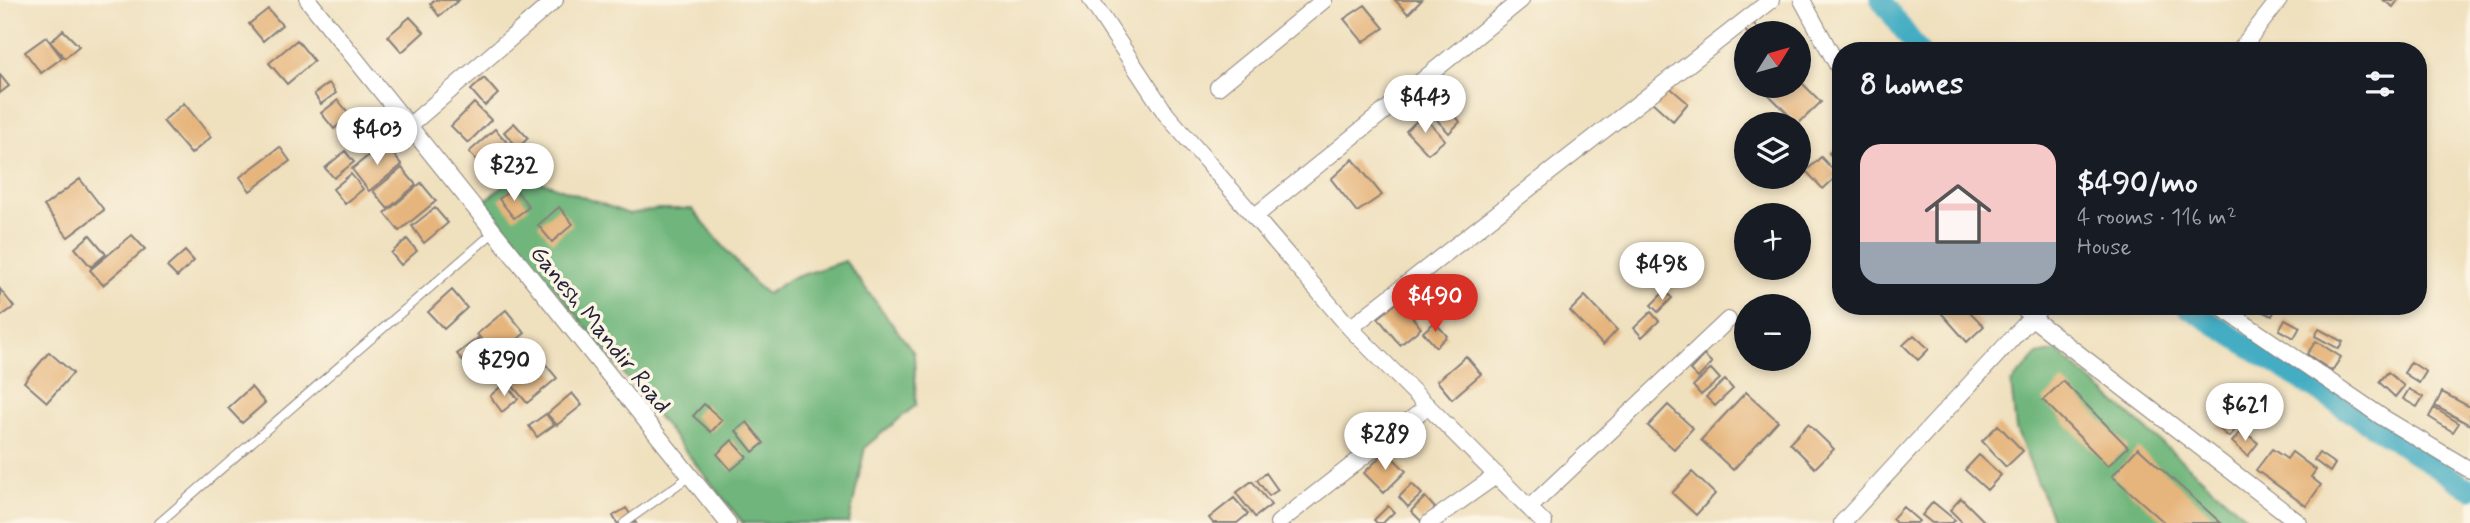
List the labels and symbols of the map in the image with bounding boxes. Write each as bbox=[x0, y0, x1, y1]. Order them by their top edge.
north arrow bbox=[1734, 21, 1811, 98]
pin: $443 bbox=[1384, 76, 1466, 135]
pin: $403 bbox=[336, 108, 418, 167]
pin: $232 bbox=[473, 144, 555, 203]
street label: Ganesh Mandir Road bbox=[522, 239, 677, 420]
pin: $498 bbox=[1621, 243, 1703, 302]
pin: $490 bbox=[1394, 274, 1476, 334]
pin: $290 bbox=[463, 338, 545, 398]
pin: $621 bbox=[2204, 384, 2286, 443]
pin: $289 bbox=[1344, 412, 1426, 472]

